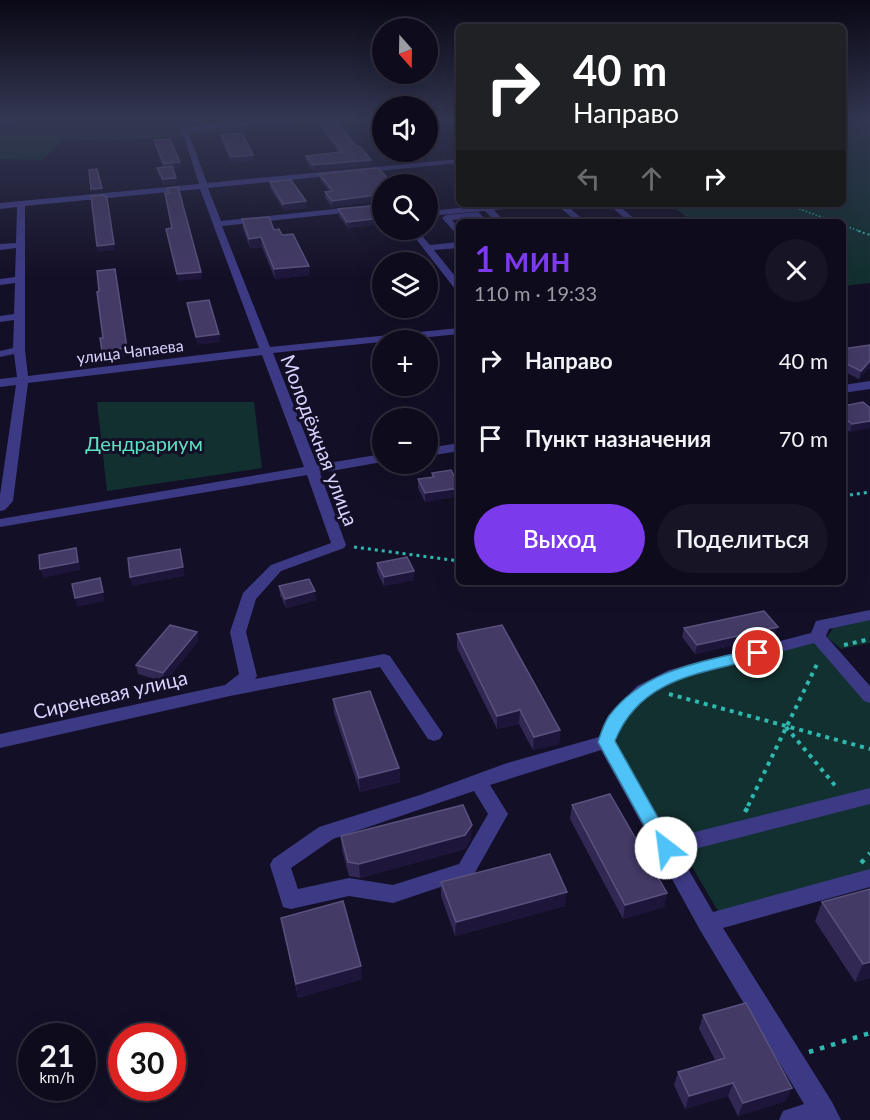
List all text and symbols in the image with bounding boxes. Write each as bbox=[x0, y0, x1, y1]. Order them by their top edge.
north arrow bbox=[372, 18, 438, 84]
map controls bbox=[372, 18, 438, 474]
text: 40 m bbox=[573, 45, 667, 95]
icon: right bbox=[474, 48, 552, 126]
button: sound bbox=[372, 96, 438, 162]
text: Направо bbox=[573, 96, 679, 129]
icon: left bbox=[572, 162, 605, 195]
icon: ahead bbox=[635, 162, 668, 195]
icon: right bbox=[698, 162, 731, 195]
button: search bbox=[372, 174, 438, 240]
text: 1 мин bbox=[474, 236, 571, 280]
button: close bbox=[765, 239, 828, 302]
button: layers bbox=[372, 252, 438, 318]
text: 110 m · 19:33 bbox=[474, 281, 597, 305]
button: + bbox=[372, 330, 438, 396]
street label: улица Чапаева bbox=[76, 335, 184, 367]
icon: right bbox=[474, 344, 507, 377]
text: Направо bbox=[525, 347, 613, 374]
text: 40 m bbox=[779, 347, 828, 374]
street label: Молодёжная улица bbox=[276, 351, 364, 529]
button: − bbox=[372, 408, 438, 474]
icon: arrive bbox=[474, 422, 507, 455]
text: Пункт назначения bbox=[525, 425, 711, 452]
text: 70 m bbox=[779, 425, 828, 452]
park label: Дендрариум bbox=[85, 431, 203, 455]
button: Выход bbox=[474, 504, 645, 573]
button: Поделиться bbox=[657, 504, 828, 573]
pin bbox=[732, 627, 783, 678]
icon: arrive bbox=[741, 636, 774, 669]
street label: Сиреневая улица bbox=[30, 665, 190, 723]
position arrow bbox=[634, 816, 698, 880]
speed limit sign: 30 bbox=[108, 1023, 186, 1101]
text: 21 bbox=[40, 1037, 74, 1073]
text: km/h bbox=[39, 1068, 75, 1086]

